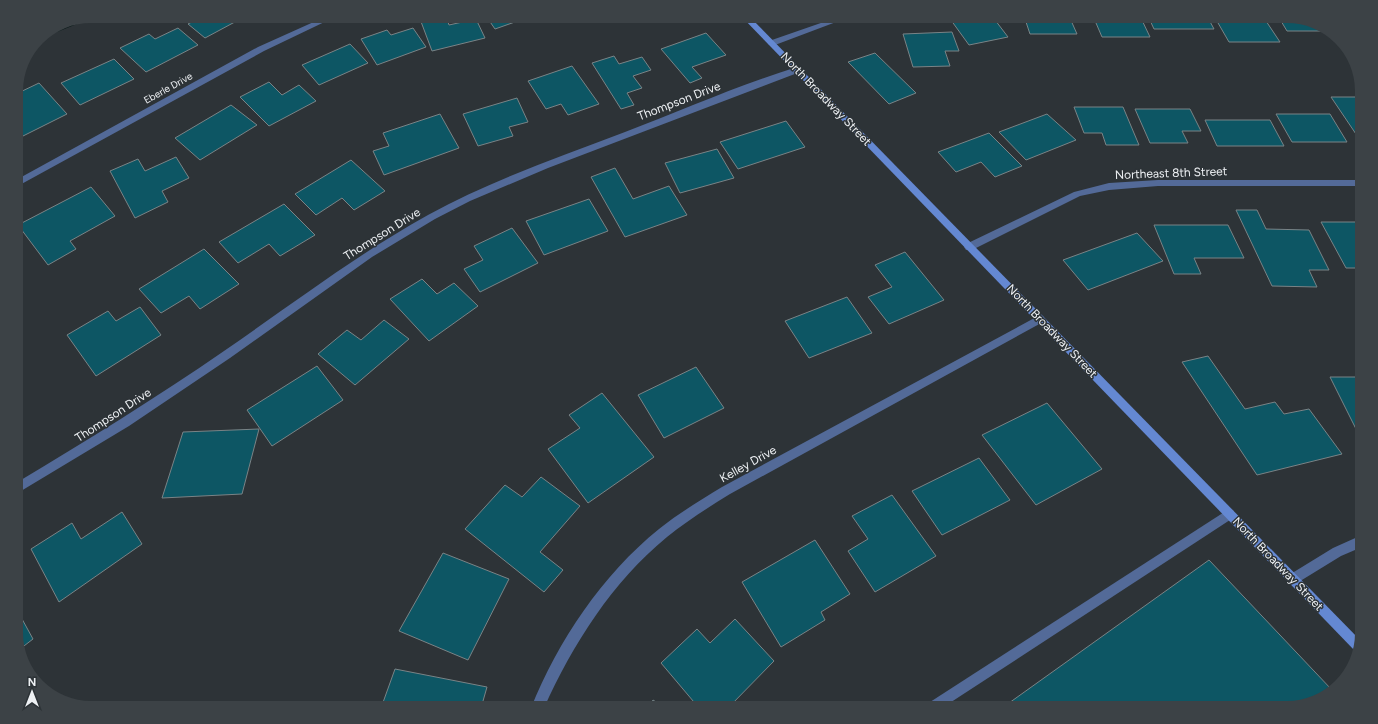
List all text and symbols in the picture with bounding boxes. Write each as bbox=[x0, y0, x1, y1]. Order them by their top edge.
street label: North Broadway Street bbox=[778, 49, 874, 149]
street label: Eberle Drive bbox=[141, 69, 195, 107]
street label: Thompson Drive bbox=[636, 79, 723, 123]
street label: Northeast 8th Street bbox=[1115, 164, 1228, 182]
street label: Thompson Drive bbox=[341, 205, 423, 263]
street label: North Broadway Street bbox=[1004, 281, 1100, 381]
street label: Thompson Drive bbox=[72, 385, 154, 445]
street label: Kelley Drive bbox=[717, 443, 779, 485]
street label: North Broadway Street bbox=[1230, 514, 1326, 614]
north arrow bbox=[12, 672, 52, 712]
text: N bbox=[28, 676, 36, 689]

